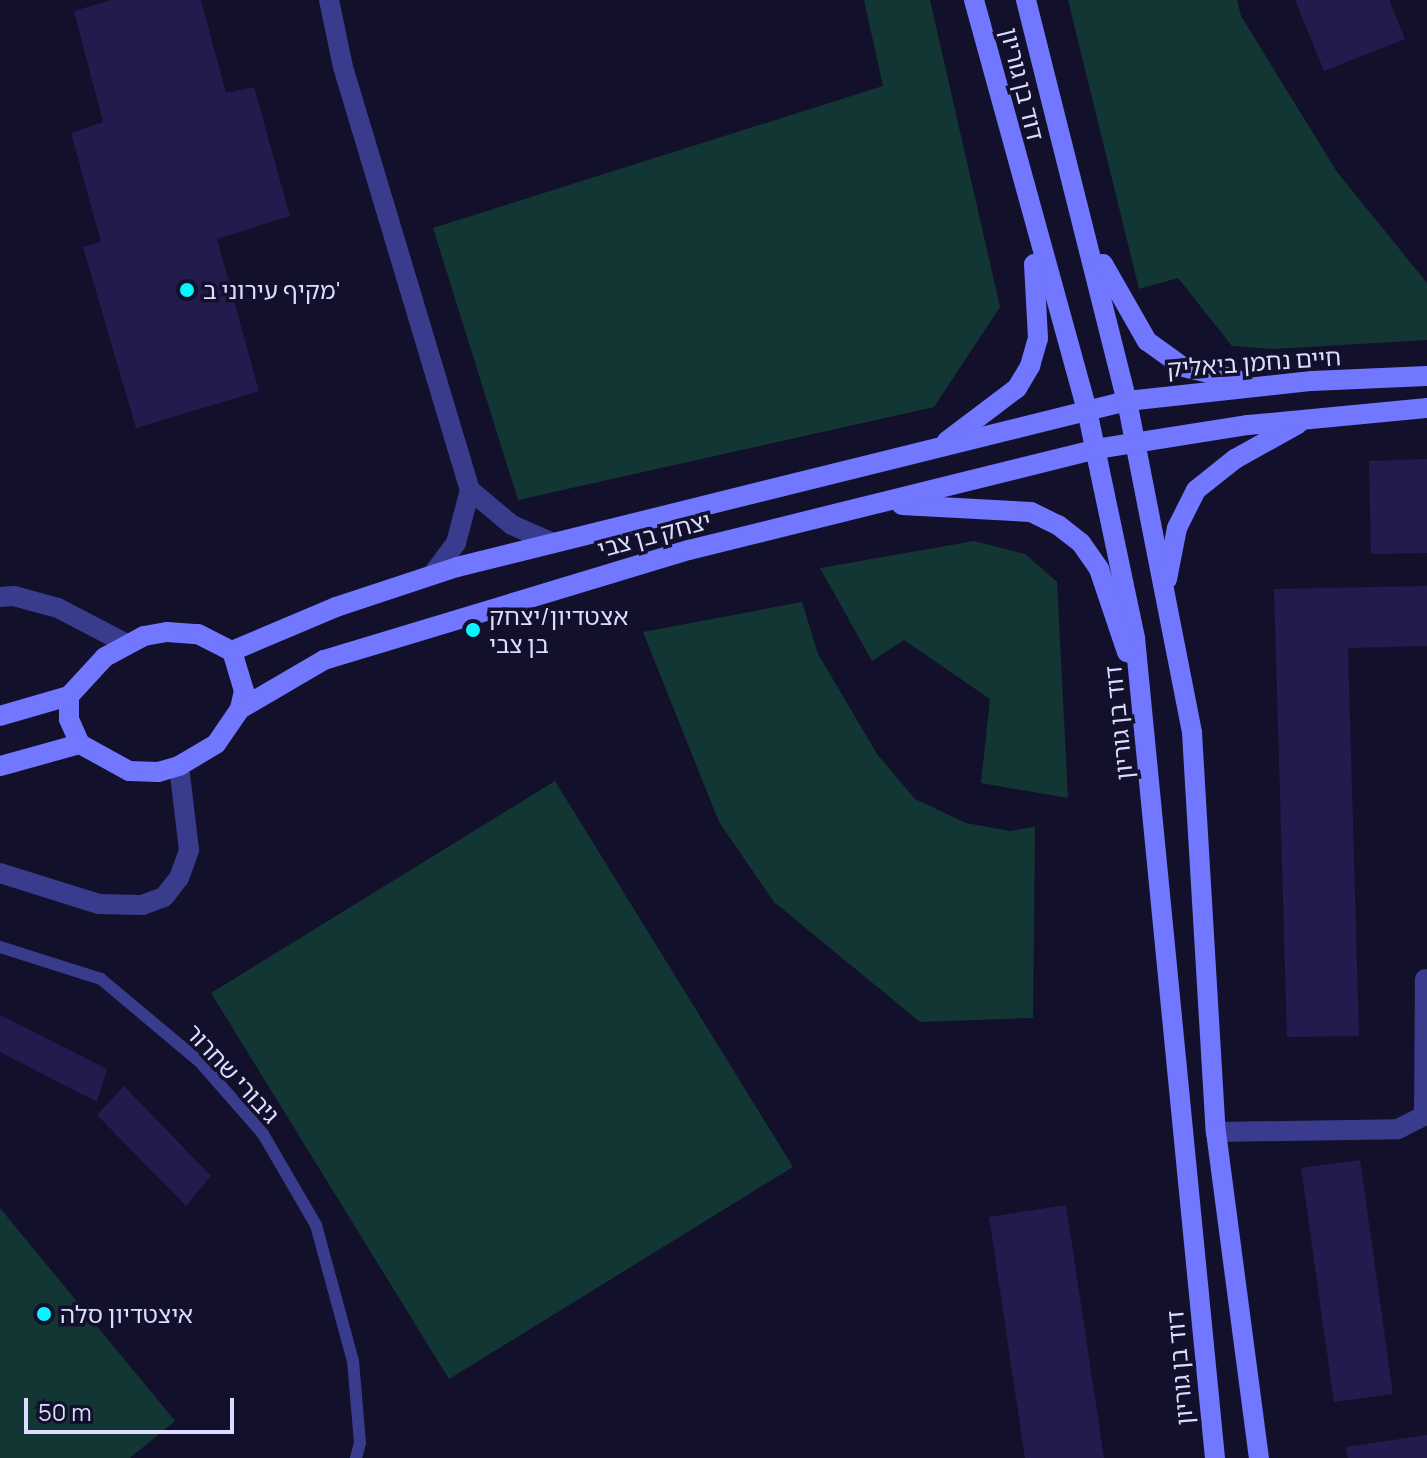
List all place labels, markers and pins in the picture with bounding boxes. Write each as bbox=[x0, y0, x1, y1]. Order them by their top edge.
place label: מקיף עירוני ב' bbox=[203, 276, 341, 304]
marker: מקיף עירוני ב' bbox=[178, 281, 196, 299]
place label: אצטדיון/יצחק בן צבי bbox=[489, 602, 628, 658]
marker: אצטדיון/יצחק בן צבי bbox=[464, 621, 482, 639]
place label: איצטדיון סלה bbox=[60, 1300, 193, 1328]
marker: איצטדיון סלה bbox=[35, 1305, 53, 1323]

